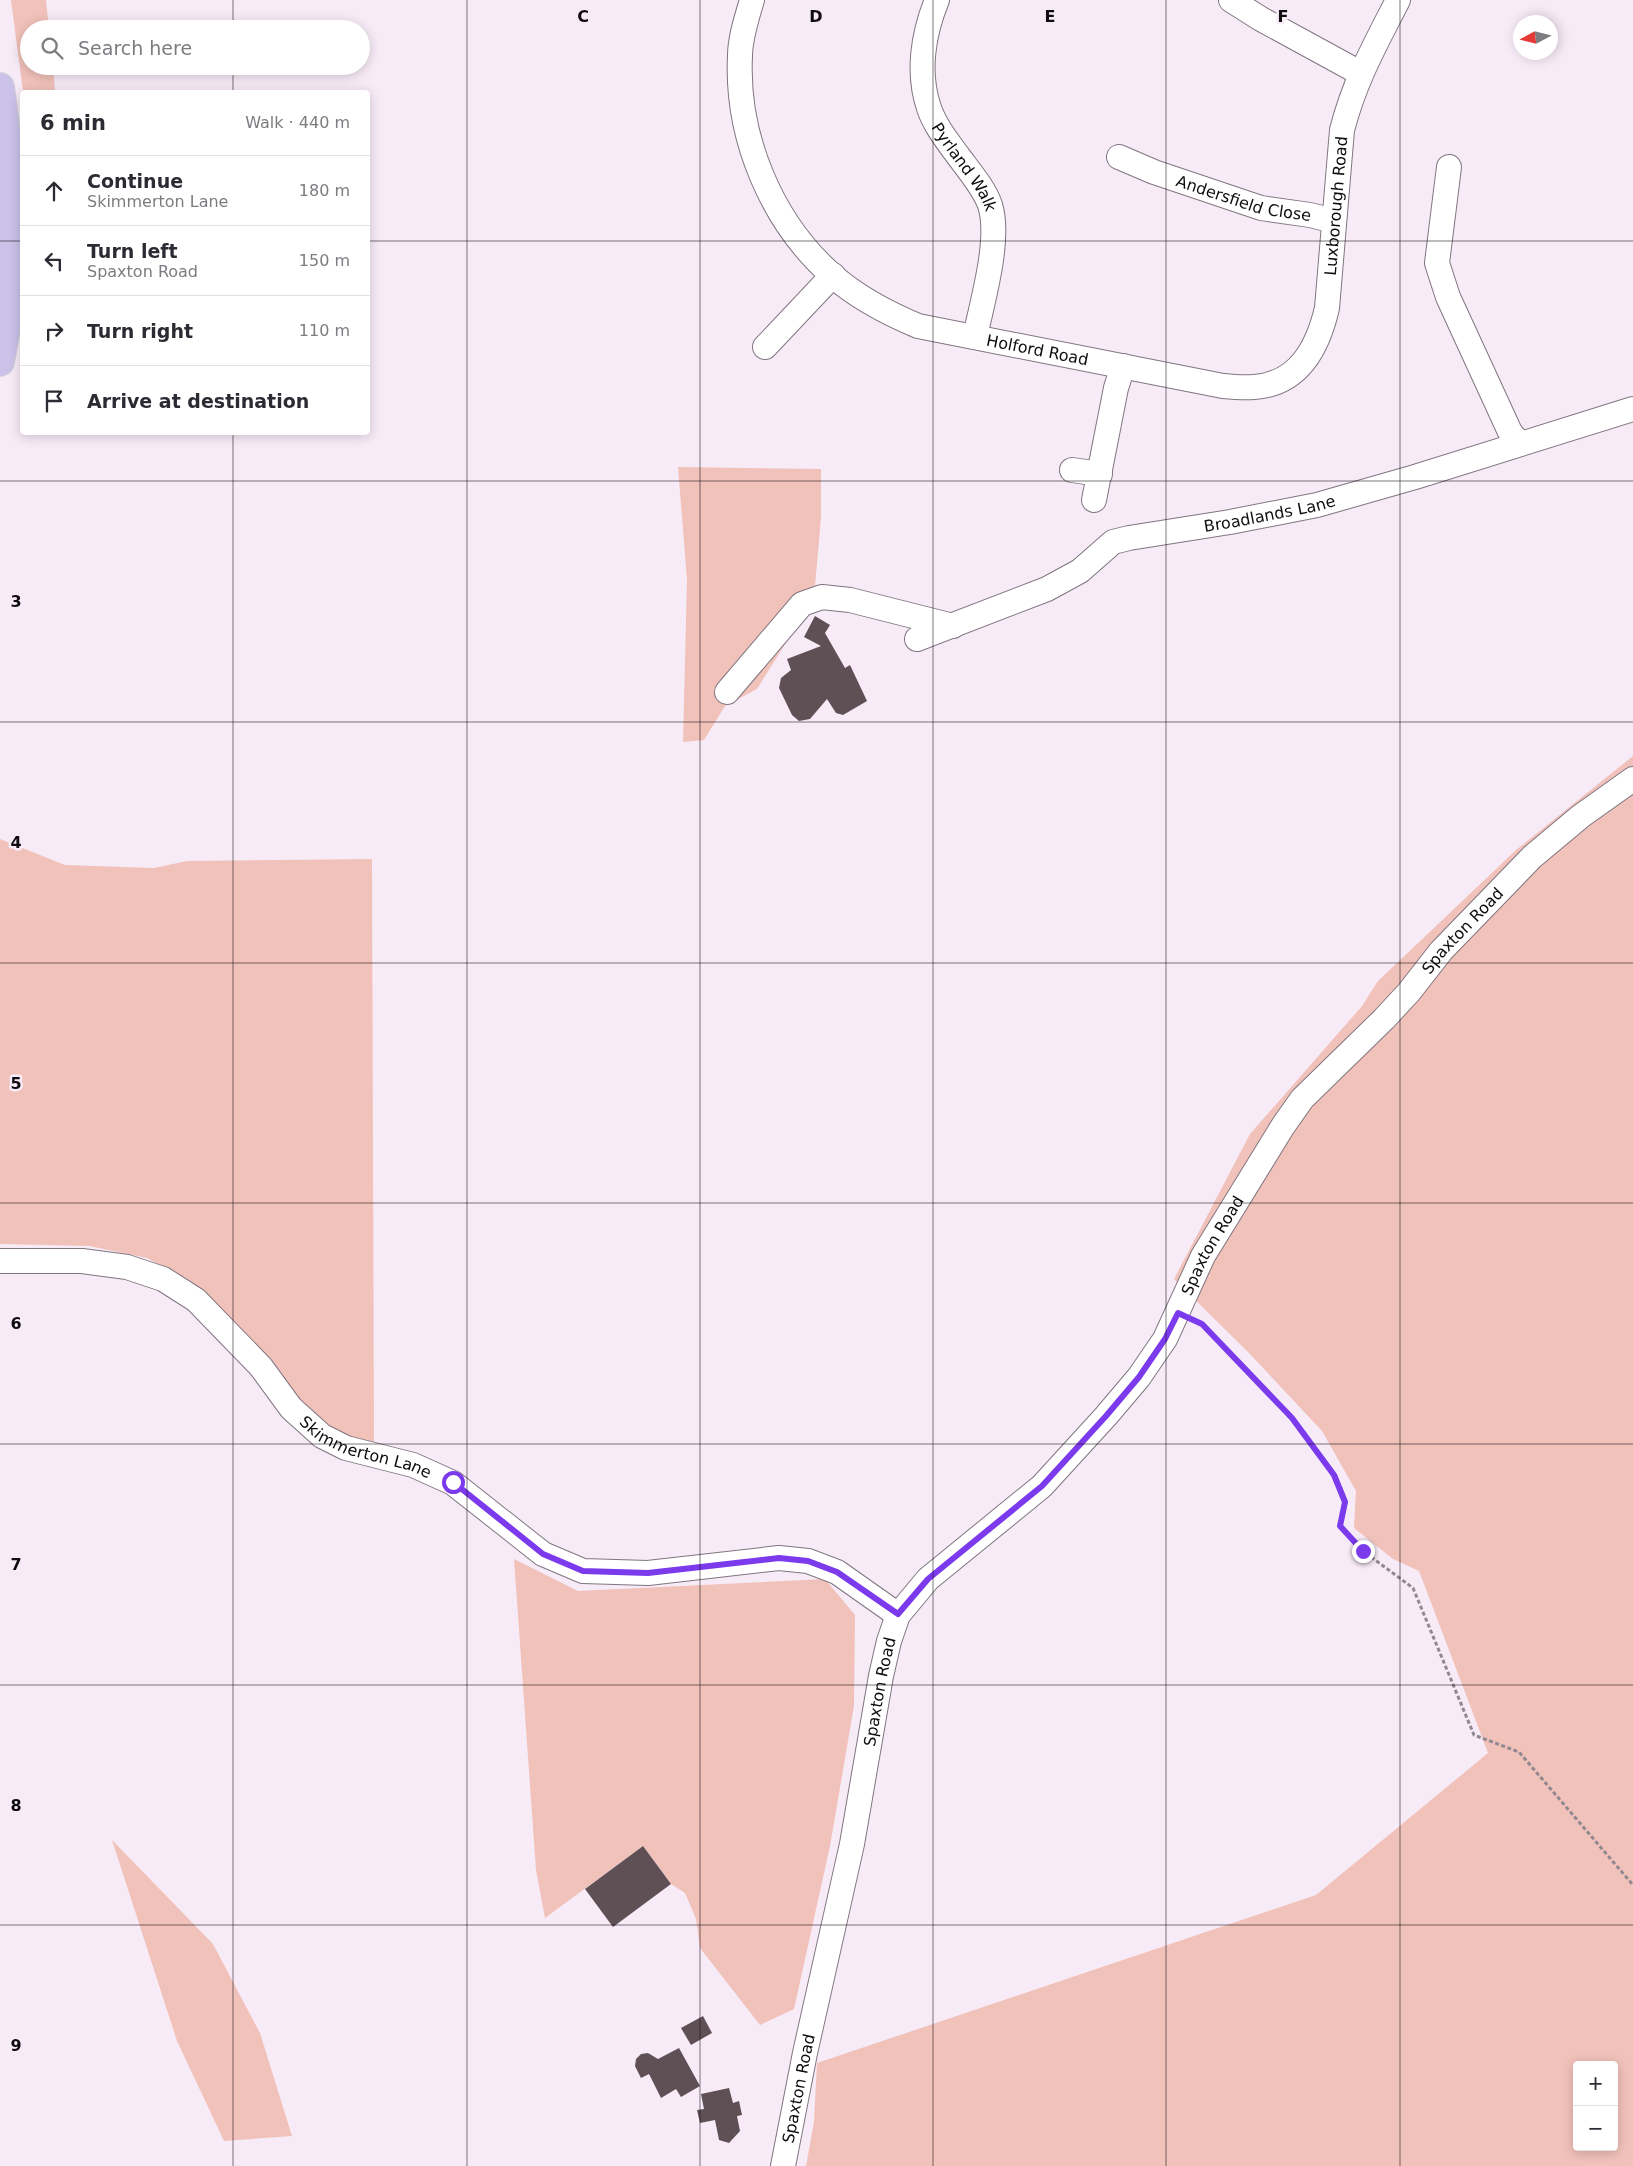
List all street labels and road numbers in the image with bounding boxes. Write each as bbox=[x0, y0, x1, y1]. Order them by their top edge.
street label: Pyrland Walk bbox=[928, 119, 1001, 214]
street label: Luxborough Road bbox=[1320, 135, 1351, 276]
street label: Andersfield Close bbox=[1174, 171, 1312, 225]
street label: Holford Road bbox=[985, 330, 1090, 369]
street label: Broadlands Lane bbox=[1202, 491, 1338, 536]
street label: Spaxton Road bbox=[1417, 883, 1507, 977]
street label: Spaxton Road bbox=[1177, 1192, 1247, 1298]
street label: Skimmerton Lane bbox=[296, 1411, 435, 1482]
street label: Spaxton Road bbox=[859, 1635, 899, 1748]
street label: Spaxton Road bbox=[778, 2032, 819, 2145]

